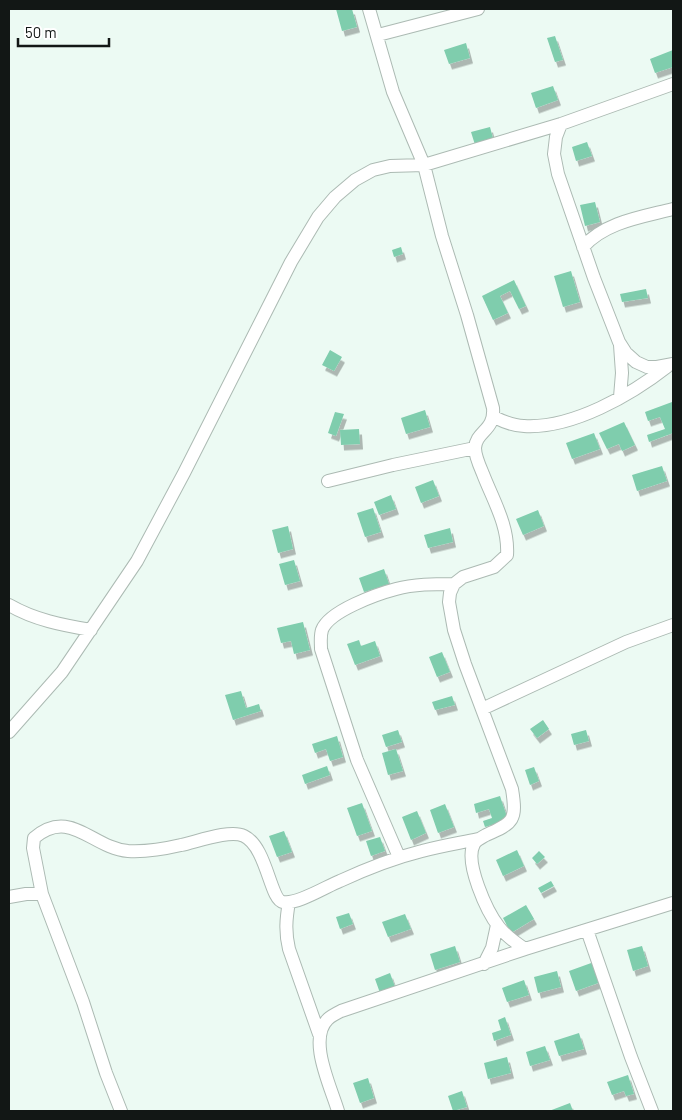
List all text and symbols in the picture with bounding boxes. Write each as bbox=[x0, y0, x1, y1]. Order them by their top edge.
scale bar bbox=[18, 15, 109, 47]
text: 50 m bbox=[25, 23, 57, 41]

